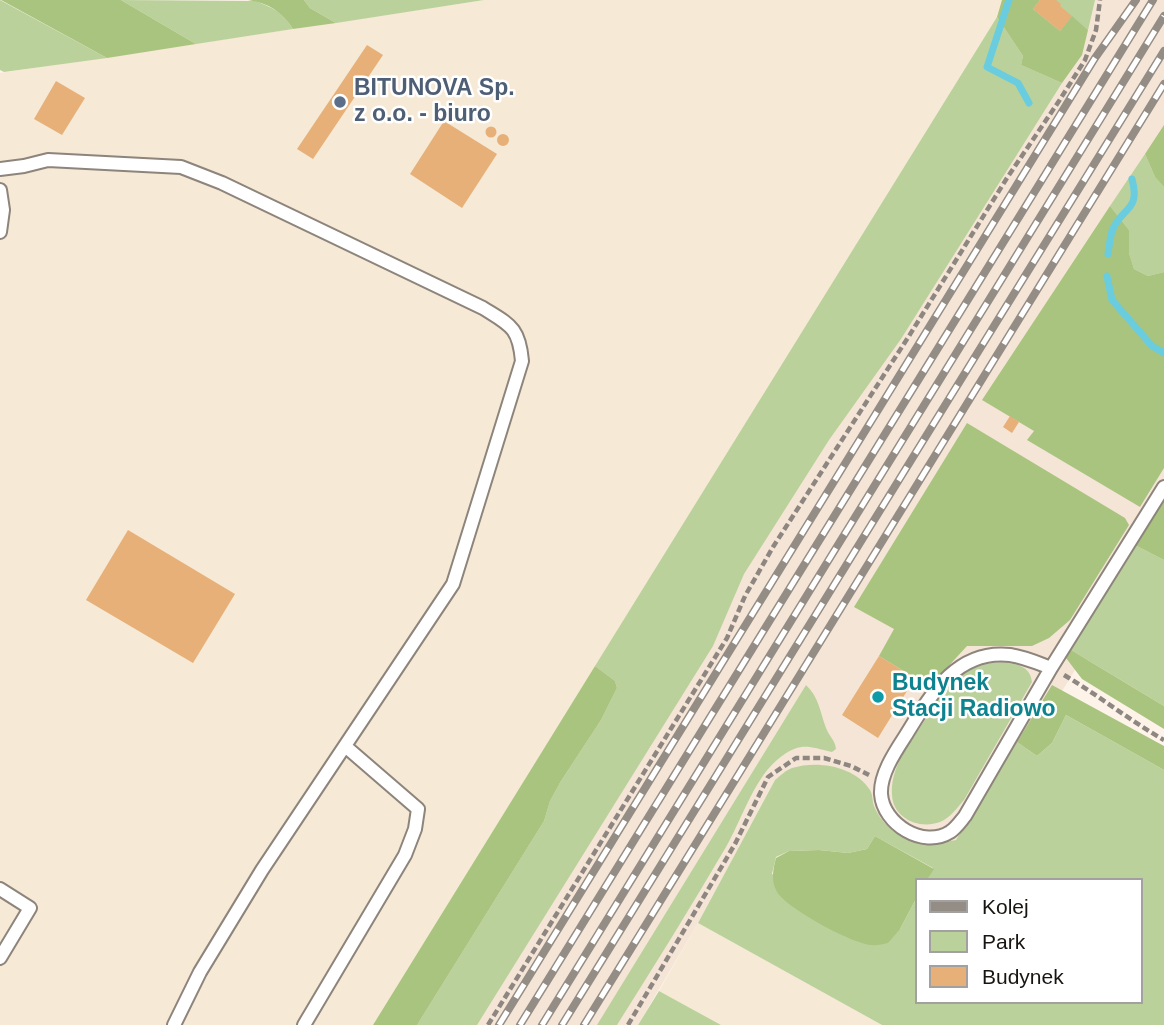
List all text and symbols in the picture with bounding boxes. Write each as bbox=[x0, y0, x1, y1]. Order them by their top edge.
place label: BITUNOVA Sp. z o.o. - biuro bbox=[354, 75, 515, 129]
marker: BITUNOVA Sp. z o.o. - biuro bbox=[332, 94, 348, 110]
place label: Budynek Stacji Radiowo bbox=[892, 670, 1056, 724]
marker: Budynek Stacji Radiowo bbox=[870, 689, 886, 705]
legend bbox=[916, 878, 1143, 1004]
text: Kolej bbox=[982, 895, 1029, 918]
text: Park bbox=[982, 930, 1025, 953]
text: Budynek bbox=[982, 965, 1064, 988]

